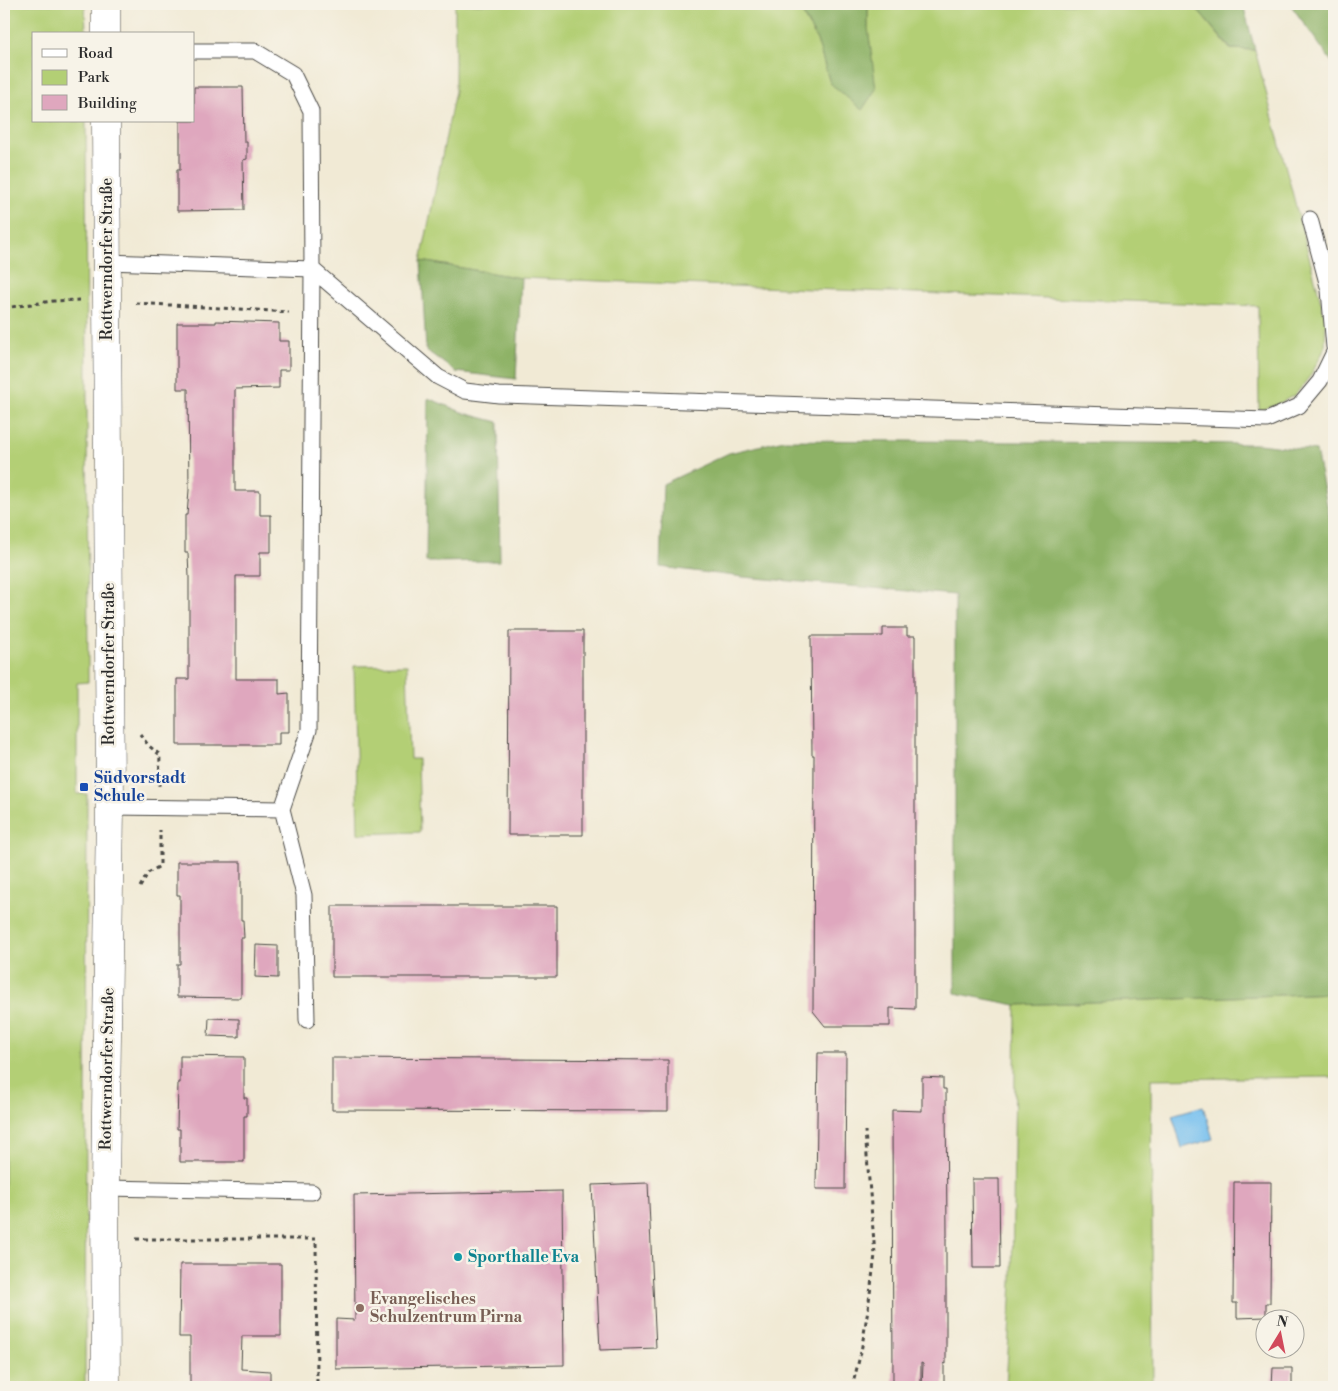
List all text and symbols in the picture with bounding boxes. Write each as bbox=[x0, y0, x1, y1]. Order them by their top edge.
legend bbox=[32, 32, 195, 122]
text: Road bbox=[78, 44, 113, 63]
text: Park bbox=[78, 68, 110, 87]
text: Building bbox=[77, 94, 137, 113]
street label: Rottwerndorfer Straße bbox=[97, 178, 117, 340]
street label: Rottwerndorfer Straße bbox=[99, 583, 119, 745]
place label: Südvorstadt Schule bbox=[94, 768, 186, 806]
marker: Südvorstadt Schule bbox=[78, 781, 90, 793]
street label: Rottwerndorfer Straße bbox=[96, 987, 118, 1151]
place label: Sporthalle Eva bbox=[468, 1247, 580, 1267]
marker: Sporthalle Eva bbox=[452, 1251, 464, 1263]
place label: Evangelisches Schulzentrum Pirna bbox=[370, 1289, 523, 1327]
marker: Evangelisches Schulzentrum Pirna bbox=[354, 1302, 366, 1314]
north arrow bbox=[1256, 1308, 1306, 1358]
text: N bbox=[1275, 1312, 1289, 1332]

